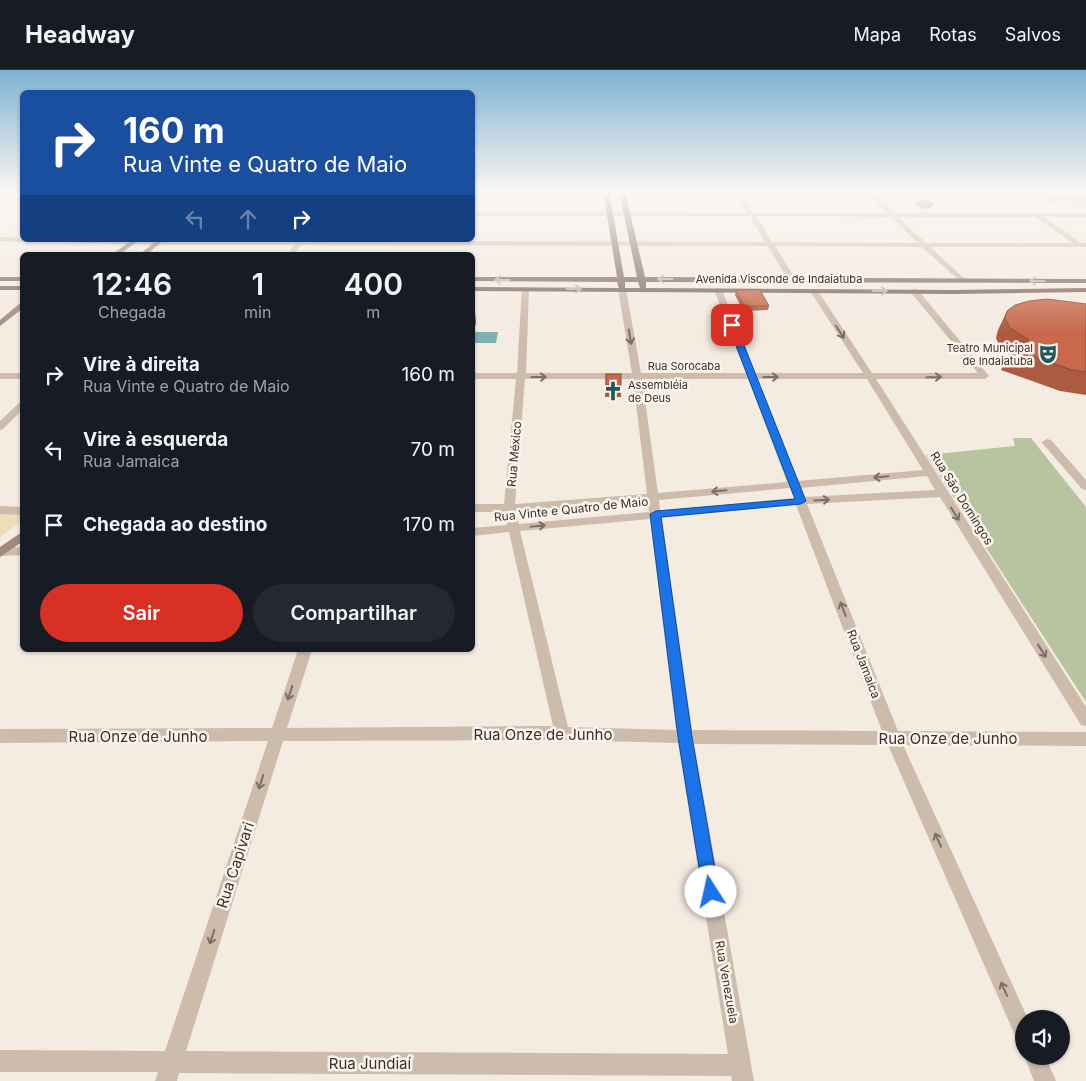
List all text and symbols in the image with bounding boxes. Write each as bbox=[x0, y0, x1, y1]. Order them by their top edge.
text: Headway bbox=[25, 20, 135, 49]
text: Mapa bbox=[853, 24, 901, 45]
text: Rotas bbox=[929, 24, 977, 45]
text: Salvos bbox=[1005, 24, 1061, 45]
text: 160 m bbox=[123, 109, 225, 151]
icon: right bbox=[40, 110, 105, 175]
text: Rua Vinte e Quatro de Maio bbox=[123, 151, 407, 177]
icon: left bbox=[181, 205, 209, 233]
icon: ahead bbox=[234, 205, 262, 233]
icon: right bbox=[287, 205, 315, 233]
text: 12:46 bbox=[92, 266, 172, 302]
text: 1 bbox=[251, 266, 264, 302]
text: 400 bbox=[343, 266, 403, 302]
street label: Avenida Visconde de Indaiatuba bbox=[696, 272, 862, 286]
one-way arrow bbox=[657, 274, 674, 284]
one-way arrow bbox=[495, 275, 511, 285]
one-way arrow bbox=[1030, 276, 1046, 286]
one-way arrow bbox=[565, 284, 581, 294]
one-way arrow bbox=[872, 286, 888, 296]
text: Chegada bbox=[98, 302, 166, 322]
text: min bbox=[244, 302, 271, 322]
text: m bbox=[366, 302, 380, 322]
pin bbox=[711, 304, 753, 346]
icon: arrive bbox=[718, 311, 746, 339]
one-way arrow bbox=[835, 325, 846, 339]
one-way arrow bbox=[626, 329, 636, 345]
place label: Teatro Municipal de Indaiatuba bbox=[947, 341, 1033, 368]
theatre icon: Teatro Municipal de Indaiatuba bbox=[1037, 343, 1059, 365]
text: Vire à direita bbox=[83, 353, 200, 376]
street label: Rua Sorocaba bbox=[648, 359, 720, 373]
icon: right bbox=[40, 361, 68, 389]
text: 160 m bbox=[402, 363, 455, 386]
one-way arrow bbox=[530, 372, 546, 382]
one-way arrow bbox=[762, 372, 779, 382]
one-way arrow bbox=[925, 372, 941, 382]
text: Rua Vinte e Quatro de Maio bbox=[83, 376, 290, 396]
place label: Assembléia de Deus bbox=[628, 378, 688, 405]
church icon: Assembléia de Deus bbox=[602, 380, 624, 402]
street label: Rua México bbox=[504, 420, 524, 488]
text: Vire à esquerda bbox=[83, 428, 228, 451]
icon: left bbox=[40, 436, 68, 464]
text: 70 m bbox=[411, 438, 455, 461]
street label: Rua São Domingos bbox=[927, 449, 997, 547]
text: Rua Jamaica bbox=[83, 451, 180, 471]
one-way arrow bbox=[873, 472, 889, 482]
one-way arrow bbox=[711, 486, 727, 496]
street label: Rua Vinte e Quatro de Maio bbox=[493, 493, 649, 525]
one-way arrow bbox=[814, 495, 830, 505]
one-way arrow bbox=[950, 506, 960, 520]
icon: arrive bbox=[40, 511, 68, 539]
text: Chegada ao destino bbox=[83, 513, 267, 536]
text: 170 m bbox=[403, 513, 455, 536]
one-way arrow bbox=[530, 521, 546, 531]
button: Sair bbox=[40, 584, 243, 642]
button: Compartilhar bbox=[253, 584, 455, 642]
one-way arrow bbox=[837, 602, 847, 617]
street label: Rua Jamaica bbox=[844, 628, 884, 700]
one-way arrow bbox=[1037, 644, 1047, 658]
one-way arrow bbox=[285, 685, 294, 700]
street label: Rua Onze de Junho bbox=[474, 725, 612, 744]
street label: Rua Onze de Junho bbox=[69, 727, 207, 746]
street label: Rua Onze de Junho bbox=[879, 729, 1017, 748]
one-way arrow bbox=[256, 774, 266, 790]
street label: Rua Capivari bbox=[212, 819, 258, 911]
one-way arrow bbox=[933, 833, 943, 848]
position arrow bbox=[684, 865, 736, 917]
one-way arrow bbox=[207, 929, 216, 944]
street label: Rua Venezuela bbox=[712, 939, 742, 1025]
one-way arrow bbox=[999, 982, 1008, 997]
map controls bbox=[1015, 1010, 1070, 1065]
button: sound bbox=[1015, 1010, 1070, 1065]
street label: Rua Jundiaí bbox=[329, 1054, 412, 1073]

